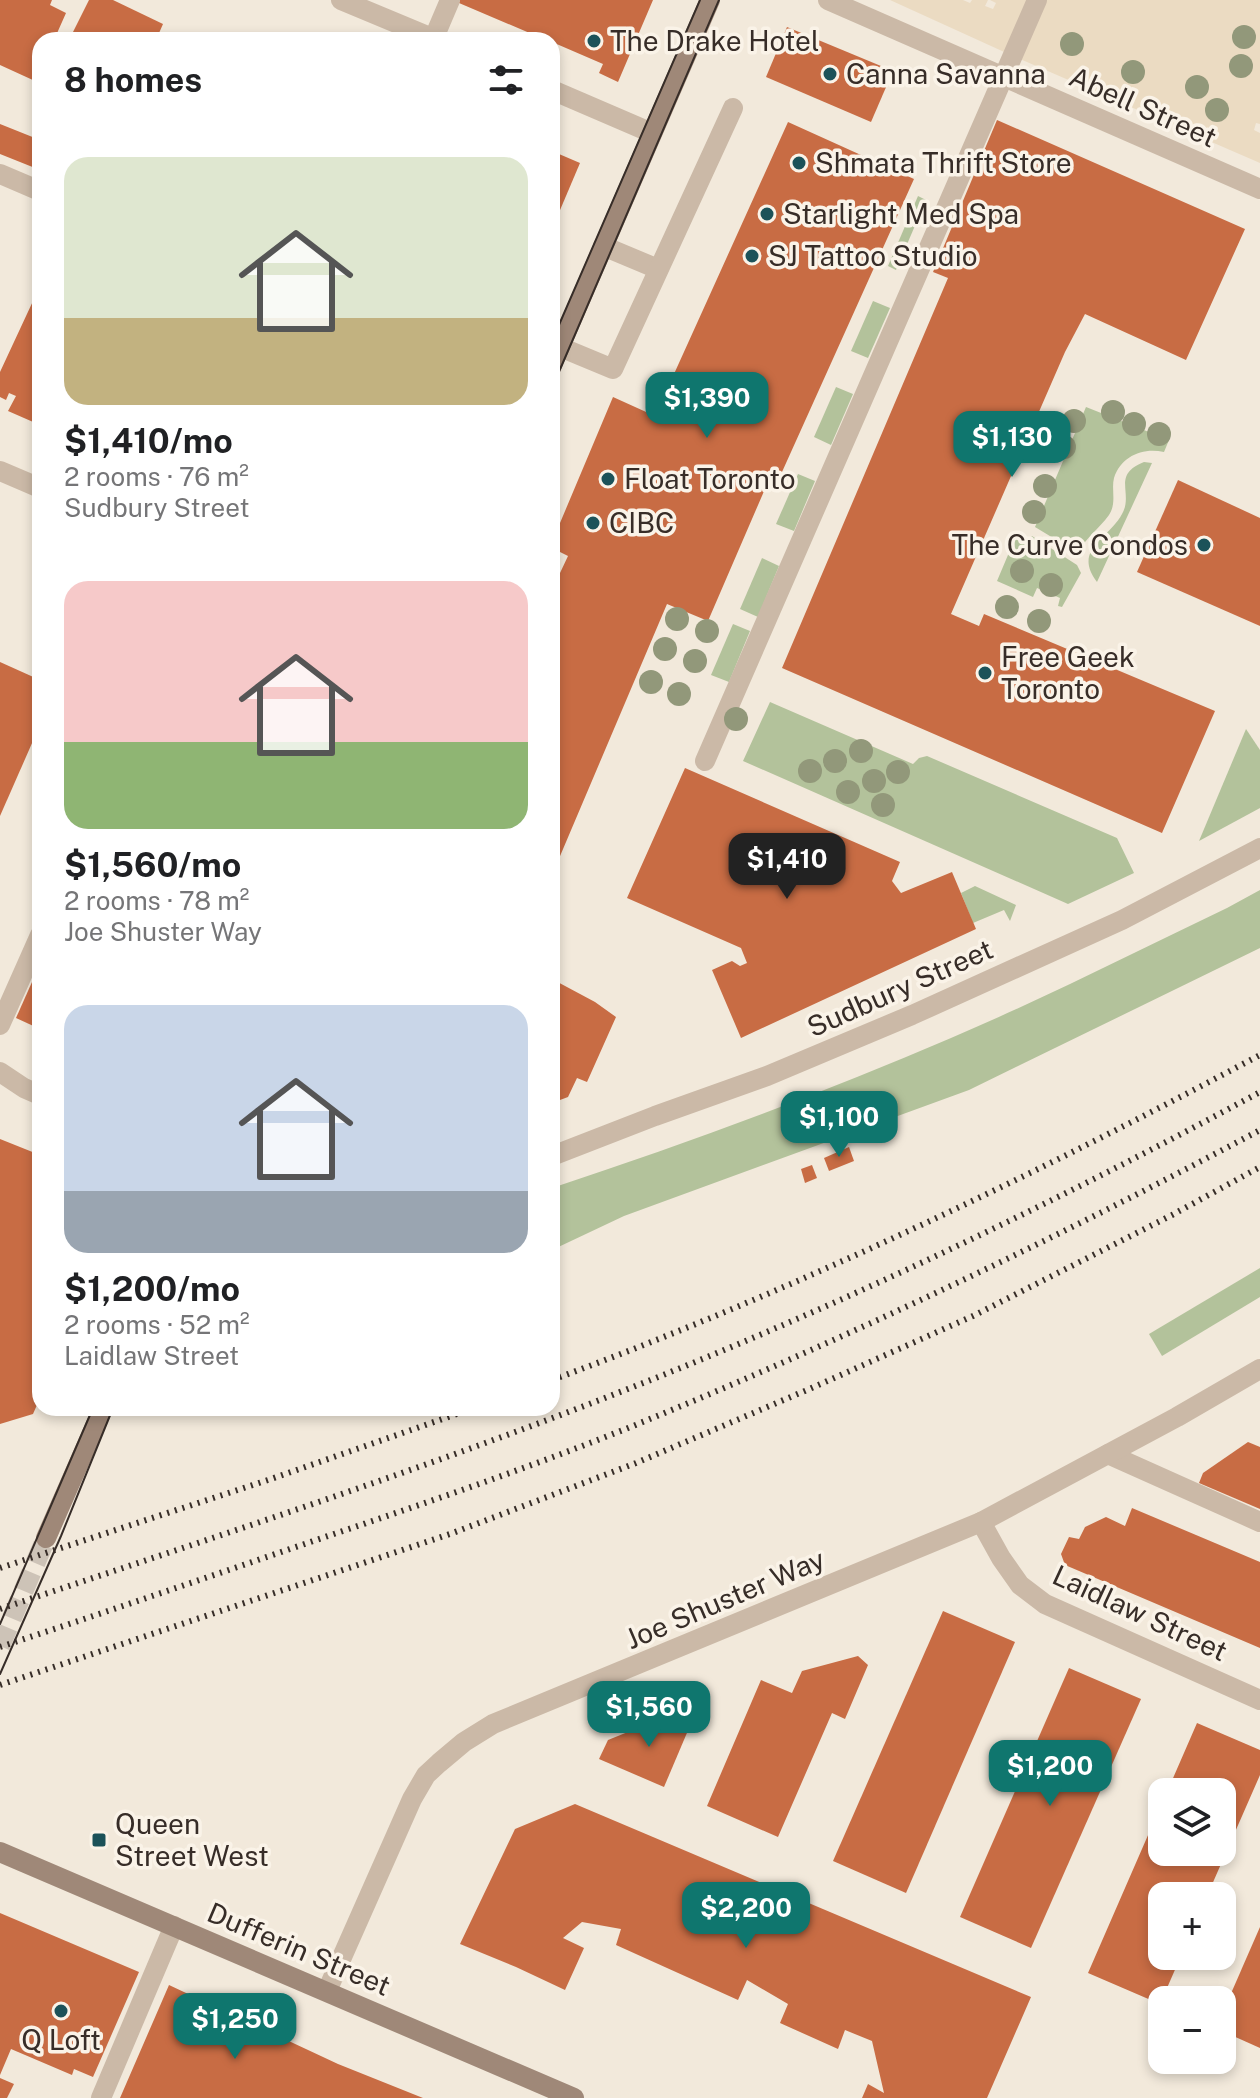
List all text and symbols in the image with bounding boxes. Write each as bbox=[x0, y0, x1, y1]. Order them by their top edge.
place label: The Drake Hotel bbox=[610, 24, 819, 57]
marker: The Drake Hotel bbox=[585, 32, 603, 50]
place label: Canna Savanna bbox=[846, 57, 1046, 90]
icon: filters bbox=[484, 58, 528, 102]
street label: Abell Street bbox=[1065, 59, 1222, 154]
text: 8 homes bbox=[64, 60, 202, 100]
marker: Canna Savanna bbox=[821, 65, 839, 83]
place label: Shmata Thrift Store bbox=[815, 146, 1072, 179]
marker: Shmata Thrift Store bbox=[790, 154, 808, 172]
place label: Starlight Med Spa bbox=[783, 197, 1019, 230]
marker: Starlight Med Spa bbox=[758, 205, 776, 223]
icon: home bbox=[224, 209, 368, 353]
place label: SJ Tattoo Studio bbox=[768, 239, 977, 272]
marker: SJ Tattoo Studio bbox=[743, 247, 761, 265]
pin: $1,390 bbox=[642, 372, 772, 440]
text: $1,390 bbox=[663, 382, 751, 413]
pin: $1,130 bbox=[947, 411, 1077, 479]
text: $1,410/mo bbox=[64, 421, 233, 461]
text: $1,130 bbox=[971, 421, 1053, 452]
text: 2 rooms · 76 m² bbox=[64, 461, 249, 492]
place label: Float Toronto bbox=[624, 462, 796, 495]
marker: Float Toronto bbox=[599, 470, 617, 488]
text: Sudbury Street bbox=[64, 492, 250, 523]
place label: CIBC bbox=[609, 506, 674, 539]
marker: CIBC bbox=[584, 514, 602, 532]
place label: The Curve Condos bbox=[952, 528, 1188, 561]
marker: The Curve Condos bbox=[1195, 536, 1213, 554]
icon: home bbox=[224, 633, 368, 777]
place label: Free Geek Toronto bbox=[1001, 640, 1135, 705]
marker: Free Geek Toronto bbox=[976, 664, 994, 682]
pin: $1,410 bbox=[722, 833, 852, 901]
text: $1,410 bbox=[747, 843, 827, 874]
text: $1,560/mo bbox=[64, 845, 241, 885]
text: 2 rooms · 78 m² bbox=[64, 885, 249, 916]
text: Joe Shuster Way bbox=[64, 916, 262, 947]
street label: Sudbury Street bbox=[802, 932, 998, 1043]
icon: home bbox=[224, 1057, 368, 1201]
pin: $1,100 bbox=[774, 1091, 904, 1159]
text: $1,100 bbox=[799, 1101, 879, 1132]
text: $1,200/mo bbox=[64, 1269, 240, 1309]
text: 2 rooms · 52 m² bbox=[64, 1309, 250, 1340]
text: Laidlaw Street bbox=[64, 1340, 239, 1371]
street label: Joe Shuster Way bbox=[620, 1542, 829, 1655]
street label: Laidlaw Street bbox=[1048, 1558, 1233, 1667]
pin: $1,560 bbox=[584, 1681, 714, 1749]
text: $1,560 bbox=[605, 1691, 693, 1722]
pin: $1,200 bbox=[985, 1740, 1115, 1808]
text: $1,200 bbox=[1007, 1750, 1093, 1781]
map controls bbox=[1148, 1778, 1236, 2074]
button: layers bbox=[1148, 1778, 1236, 1866]
place label: Queen Street West bbox=[115, 1807, 269, 1872]
marker: Queen Street West bbox=[90, 1831, 108, 1849]
pin: $2,200 bbox=[681, 1882, 811, 1950]
button: + bbox=[1148, 1882, 1236, 1970]
text: $2,200 bbox=[700, 1892, 792, 1923]
street label: Dufferin Street bbox=[203, 1895, 396, 2002]
button: − bbox=[1148, 1986, 1236, 2074]
pin: $1,250 bbox=[170, 1993, 300, 2061]
marker: Q Loft bbox=[52, 2002, 70, 2020]
text: $1,250 bbox=[191, 2003, 279, 2034]
place label: Q Loft bbox=[21, 2023, 101, 2056]

